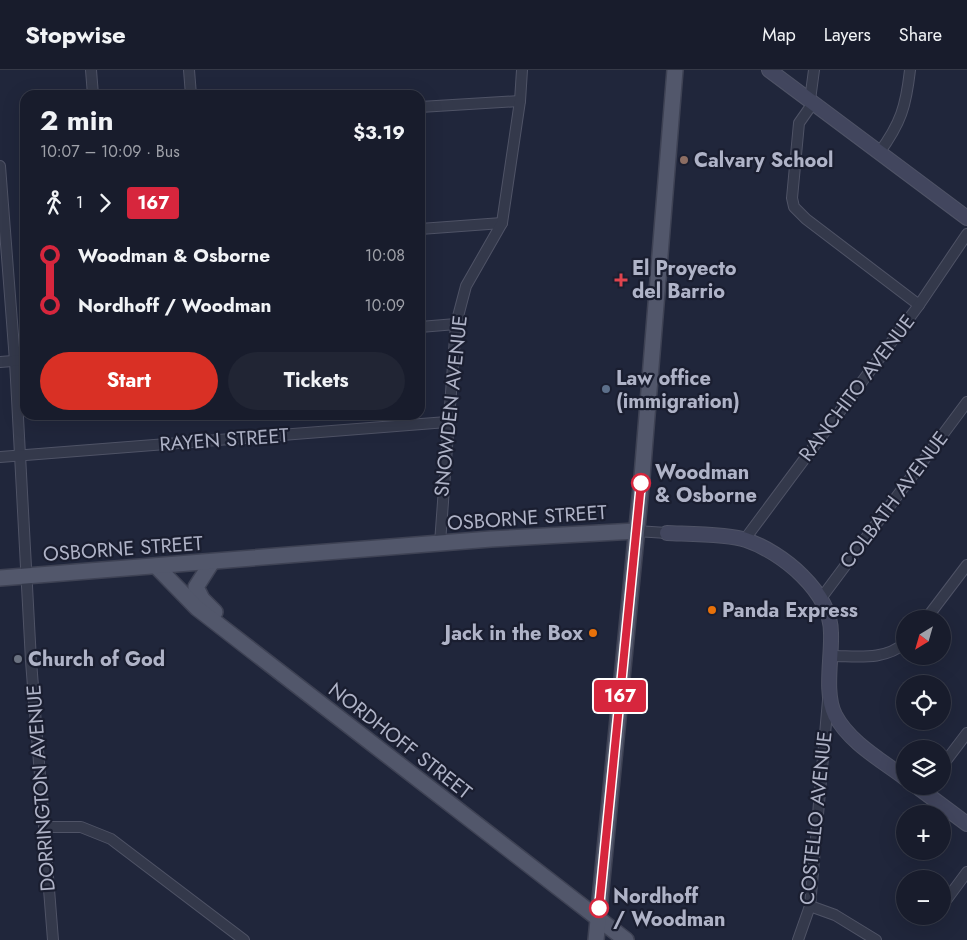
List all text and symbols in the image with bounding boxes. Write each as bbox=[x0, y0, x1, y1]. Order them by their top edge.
text: Stopwise bbox=[25, 17, 126, 52]
text: Map bbox=[762, 22, 796, 48]
text: Layers bbox=[824, 22, 871, 48]
text: Share bbox=[899, 22, 942, 48]
text: 2 min bbox=[40, 100, 114, 141]
text: $3.19 bbox=[353, 119, 405, 146]
text: 10:07 – 10:09 · Bus bbox=[40, 140, 180, 163]
place label: Calvary School bbox=[694, 146, 834, 175]
marker: Calvary School bbox=[678, 154, 690, 166]
icon: walk bbox=[40, 189, 68, 217]
icon: forward bbox=[91, 189, 119, 217]
text: 167 bbox=[137, 190, 169, 216]
text: 1 bbox=[76, 191, 83, 214]
text: Woodman & Osborne bbox=[78, 242, 270, 269]
text: 10:08 bbox=[365, 244, 405, 267]
place label: El Proyecto del Barrio bbox=[632, 254, 737, 306]
marker: El Proyecto del Barrio bbox=[614, 273, 628, 287]
text: Nordhoff / Woodman bbox=[78, 292, 271, 319]
text: 10:09 bbox=[365, 294, 405, 317]
street label: RANCHITO AVENUE bbox=[792, 308, 922, 468]
street label: SNOWDEN AVENUE bbox=[427, 314, 475, 498]
button: Start bbox=[40, 352, 218, 410]
button: Tickets bbox=[228, 352, 405, 410]
place label: Law office (immigration) bbox=[616, 364, 740, 416]
marker: Law office (immigration) bbox=[600, 383, 612, 395]
street label: RAYEN STREET bbox=[158, 421, 290, 459]
street label: COLBATH AVENUE bbox=[833, 425, 955, 575]
place label: Woodman & Osborne bbox=[655, 458, 757, 510]
marker: Woodman & Osborne bbox=[631, 473, 651, 493]
street label: OSBORNE STREET bbox=[446, 498, 609, 538]
street label: OSBORNE STREET bbox=[42, 529, 205, 569]
place label: Panda Express bbox=[722, 596, 858, 625]
marker: Panda Express bbox=[706, 604, 718, 616]
north arrow bbox=[896, 610, 951, 665]
map controls bbox=[896, 610, 951, 925]
place label: Jack in the Box bbox=[441, 619, 583, 648]
marker: Jack in the Box bbox=[587, 627, 599, 639]
place label: Church of God bbox=[28, 645, 165, 674]
marker: Church of God bbox=[12, 653, 24, 665]
button: locate bbox=[896, 675, 951, 730]
street label: NORDHOFF STREET bbox=[322, 676, 478, 807]
line badge: 167 bbox=[591, 680, 649, 712]
text: 167 bbox=[604, 683, 636, 709]
street label: DORRINGTON AVENUE bbox=[19, 684, 63, 892]
street label: COSTELLO AVENUE bbox=[792, 730, 840, 906]
button: layers bbox=[896, 740, 951, 795]
button: + bbox=[896, 805, 951, 860]
button: − bbox=[896, 870, 951, 925]
place label: Nordhoff / Woodman bbox=[613, 882, 725, 934]
marker: Nordhoff / Woodman bbox=[589, 898, 609, 918]

